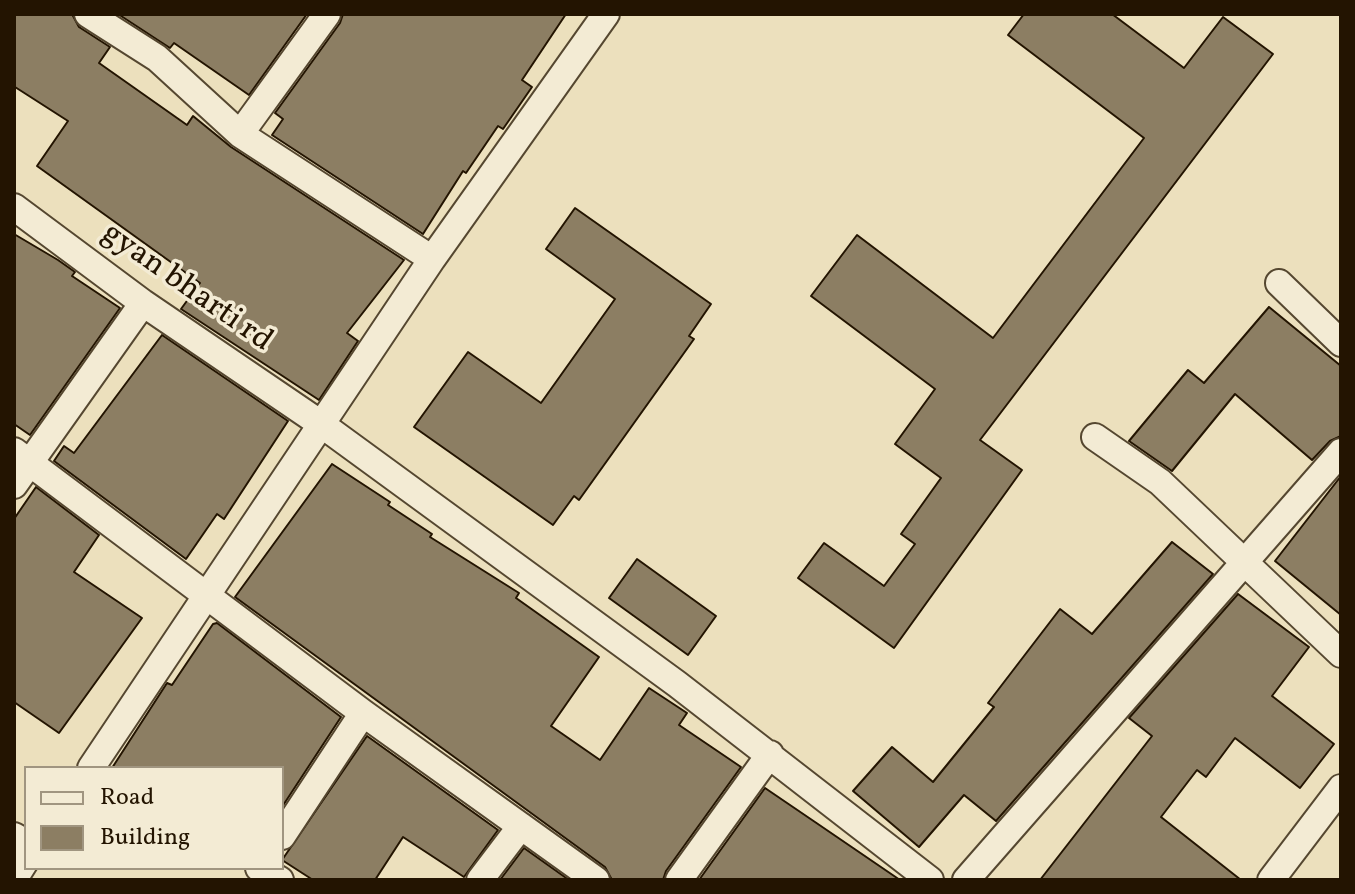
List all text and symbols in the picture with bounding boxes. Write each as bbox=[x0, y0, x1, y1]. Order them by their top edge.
street label: gyan bharti rd bbox=[93, 216, 279, 362]
legend bbox=[24, 766, 284, 870]
text: Road bbox=[100, 781, 154, 815]
text: Building bbox=[100, 821, 190, 855]

